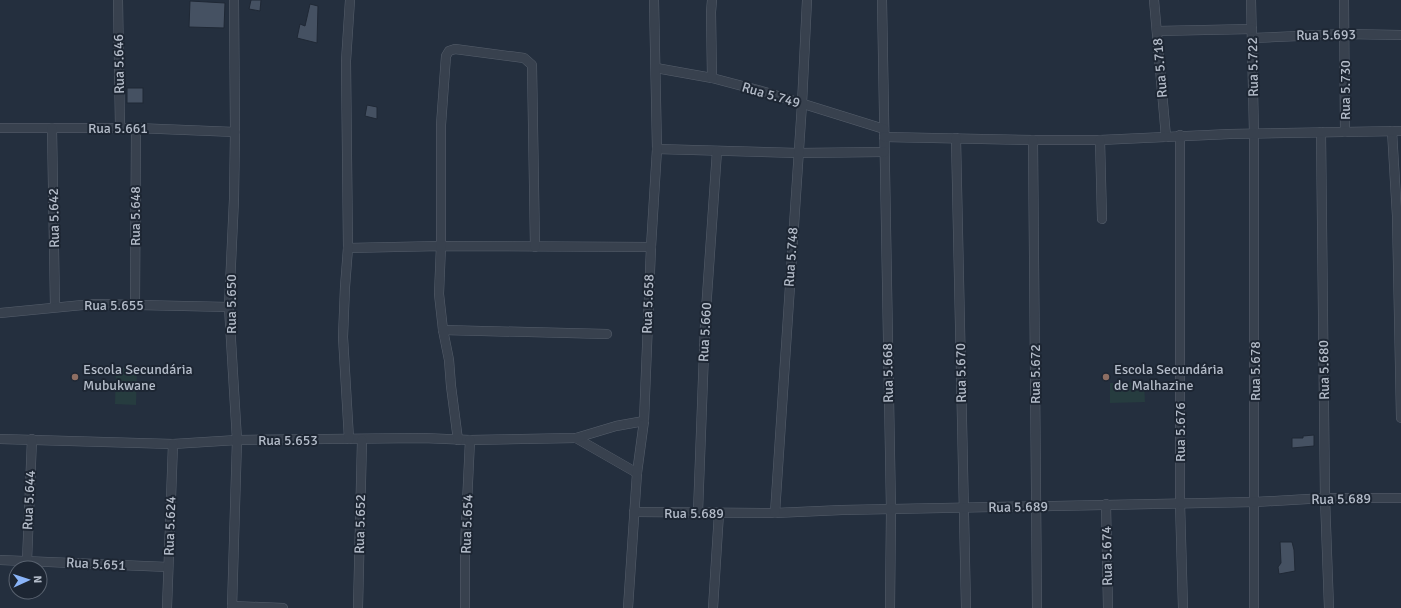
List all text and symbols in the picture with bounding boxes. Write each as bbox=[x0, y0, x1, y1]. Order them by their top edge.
street label: Rua 5.693 bbox=[1296, 26, 1356, 44]
street label: Rua 5.646 bbox=[110, 34, 128, 94]
street label: Rua 5.718 bbox=[1149, 37, 1171, 99]
street label: Rua 5.722 bbox=[1244, 37, 1262, 97]
street label: Rua 5.730 bbox=[1337, 60, 1354, 120]
street label: Rua 5.749 bbox=[740, 79, 802, 111]
street label: Rua 5.661 bbox=[88, 120, 148, 137]
street label: Rua 5.648 bbox=[127, 186, 144, 246]
street label: Rua 5.642 bbox=[45, 188, 63, 248]
street label: Rua 5.748 bbox=[780, 227, 802, 287]
street label: Rua 5.650 bbox=[223, 274, 240, 334]
street label: Rua 5.658 bbox=[638, 274, 658, 334]
street label: Rua 5.655 bbox=[84, 297, 144, 314]
street label: Rua 5.660 bbox=[695, 302, 715, 362]
street label: Rua 5.680 bbox=[1315, 340, 1333, 400]
street label: Rua 5.678 bbox=[1247, 341, 1264, 401]
street label: Rua 5.668 bbox=[879, 343, 897, 403]
street label: Rua 5.670 bbox=[952, 343, 970, 403]
street label: Rua 5.672 bbox=[1027, 344, 1044, 404]
place label: Escola Secundária Mubukwane bbox=[83, 361, 193, 394]
place label: Escola Secundária de Malhazine bbox=[1114, 361, 1224, 394]
marker: Escola Secundária Mubukwane bbox=[70, 372, 80, 382]
marker: Escola Secundária de Malhazine bbox=[1101, 372, 1111, 382]
street label: Rua 5.676 bbox=[1172, 402, 1189, 462]
street label: Rua 5.653 bbox=[258, 432, 318, 449]
street label: Rua 5.644 bbox=[19, 469, 39, 530]
street label: Rua 5.689 bbox=[1311, 490, 1371, 508]
street label: Rua 5.654 bbox=[457, 493, 477, 554]
street label: Rua 5.652 bbox=[351, 494, 369, 554]
street label: Rua 5.624 bbox=[160, 495, 180, 556]
street label: Rua 5.689 bbox=[988, 498, 1048, 516]
street label: Rua 5.689 bbox=[664, 505, 724, 522]
street label: Rua 5.674 bbox=[1098, 525, 1116, 586]
street label: Rua 5.651 bbox=[66, 554, 126, 574]
north arrow bbox=[8, 560, 48, 600]
text: N bbox=[31, 575, 44, 584]

